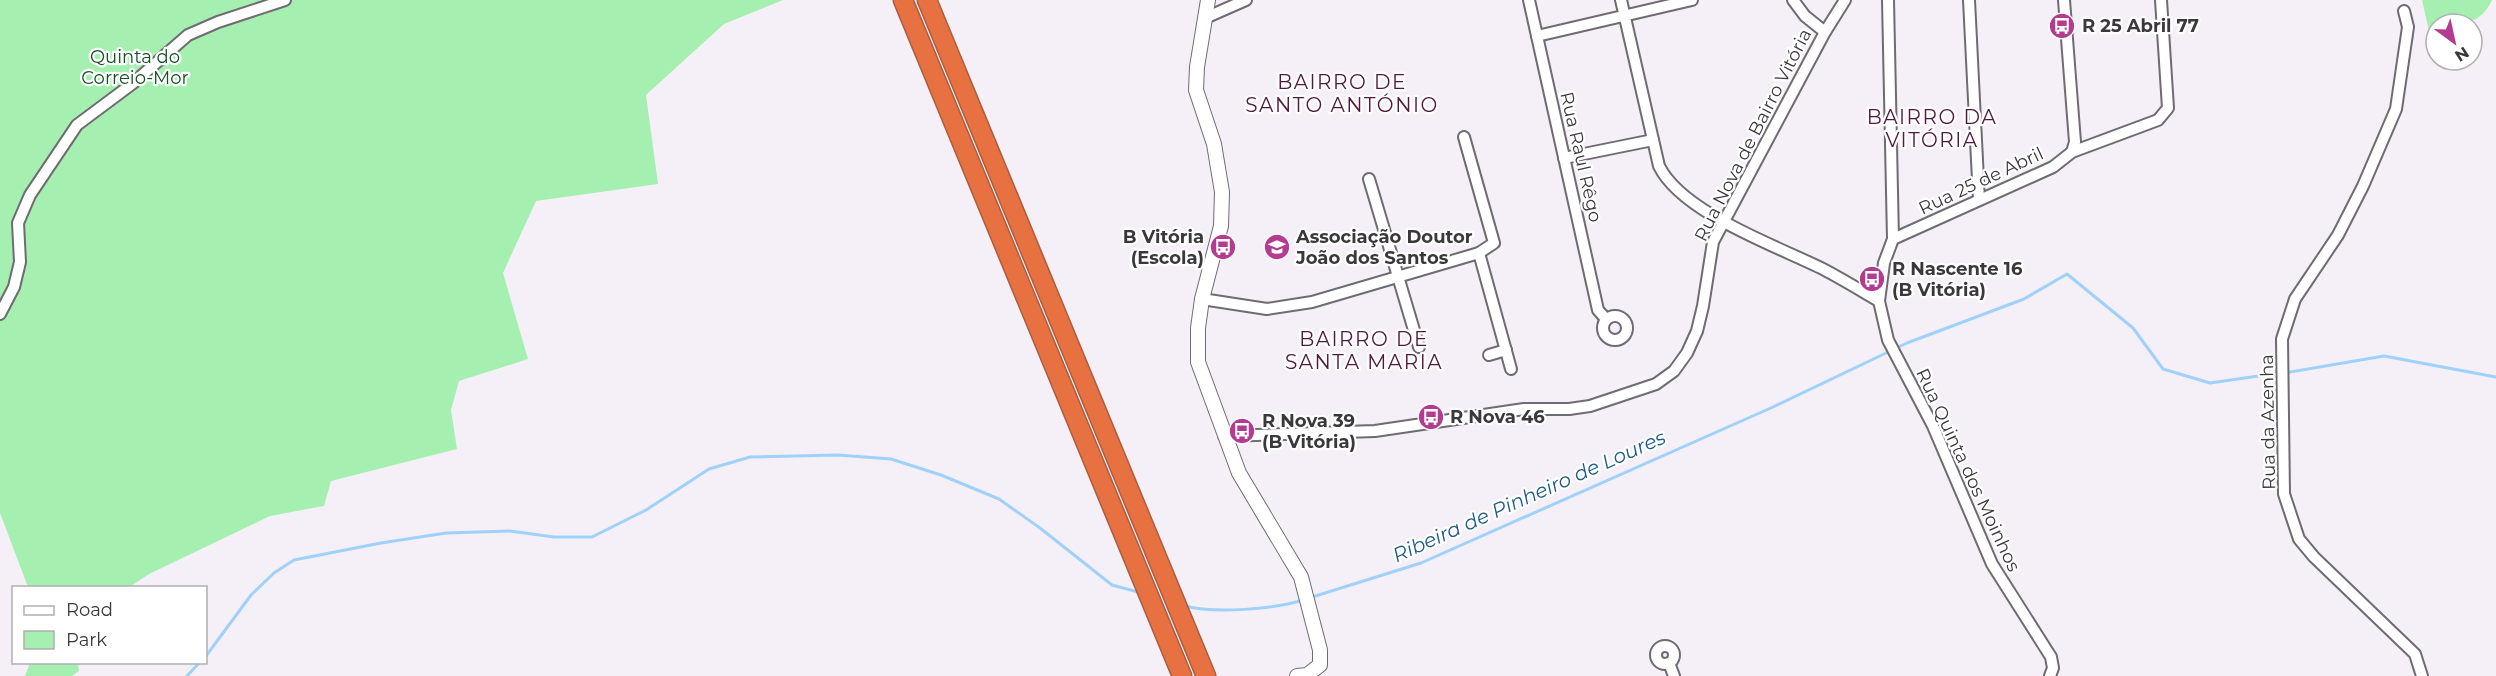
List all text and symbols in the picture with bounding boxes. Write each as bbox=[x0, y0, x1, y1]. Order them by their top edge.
bus stop icon: R 25 Abril 77 bbox=[2047, 11, 2077, 41]
north arrow bbox=[2424, 12, 2484, 72]
place label: R 25 Abril 77 bbox=[2082, 15, 2199, 37]
street label: Rua Nova de Bairro Vitória bbox=[1690, 25, 1816, 245]
text: N bbox=[2451, 43, 2472, 66]
park label: Quinta do Correio-Mor bbox=[81, 46, 189, 89]
district label: BAIRRO DE SANTO ANTÓNIO bbox=[1245, 70, 1439, 117]
street label: Rua Raul Rêgo bbox=[1555, 90, 1607, 224]
district label: BAIRRO DA VITÓRIA bbox=[1867, 105, 1997, 152]
street label: Rua 25 de Abril bbox=[1915, 142, 2047, 220]
place label: B Vitória (Escola) bbox=[1123, 226, 1204, 269]
place label: Associação Doutor João dos Santos bbox=[1295, 226, 1473, 269]
bus stop icon: B Vitória (Escola) bbox=[1208, 232, 1238, 262]
school or university icon: Associação Doutor João dos Santos bbox=[1262, 232, 1292, 262]
place label: R Nascente 16 (B Vitória) bbox=[1892, 258, 2023, 301]
bus stop icon: R Nascente 16 (B Vitória) bbox=[1857, 264, 1887, 294]
district label: BAIRRO DE SANTA MARIA bbox=[1285, 327, 1443, 374]
street label: Rua da Azenha bbox=[2256, 354, 2280, 490]
street label: Rua Quinta dos Moinhos bbox=[1911, 365, 2025, 575]
bus stop icon: R Nova 46 bbox=[1416, 402, 1446, 432]
place label: R Nova 46 bbox=[1450, 406, 1545, 428]
place label: R Nova 39 (B Vitória) bbox=[1262, 410, 1356, 453]
bus stop icon: R Nova 39 (B Vitória) bbox=[1227, 416, 1257, 446]
water label: Ribeira de Pinheiro de Loures bbox=[1389, 425, 1669, 567]
legend bbox=[12, 586, 207, 664]
text: Road bbox=[66, 599, 113, 621]
text: Park bbox=[66, 629, 107, 651]

